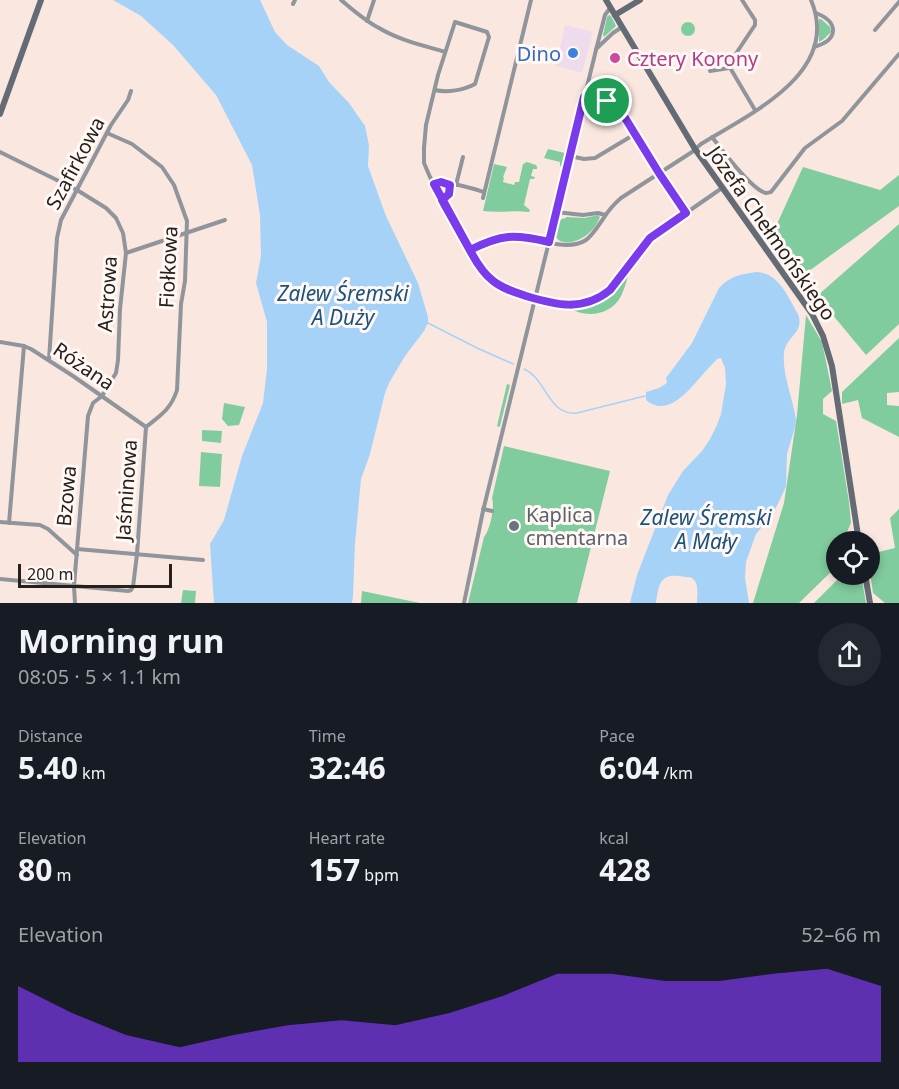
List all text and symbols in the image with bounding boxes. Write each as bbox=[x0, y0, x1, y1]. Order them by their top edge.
place label: Dino bbox=[517, 40, 561, 67]
place label: Cztery Korony bbox=[627, 45, 759, 72]
marker: Dino bbox=[566, 46, 580, 60]
marker: Cztery Korony bbox=[608, 51, 622, 65]
pin bbox=[581, 75, 632, 126]
icon: arrive bbox=[590, 84, 623, 117]
street label: Szafirkowa bbox=[39, 112, 111, 214]
street label: Józefa Chełmońskiego bbox=[700, 139, 842, 326]
street label: Fiołkowa bbox=[152, 225, 184, 309]
street label: Astrowa bbox=[91, 255, 123, 333]
water label: Zalew Śremski A Duży bbox=[276, 279, 409, 331]
street label: Różana bbox=[48, 336, 120, 396]
street label: Jaśminowa bbox=[109, 439, 143, 543]
street label: Bzowa bbox=[50, 464, 82, 528]
place label: Kaplica cmentarna bbox=[526, 501, 628, 551]
water label: Zalew Śremski A Mały bbox=[639, 503, 772, 555]
marker: Kaplica cmentarna bbox=[507, 519, 521, 533]
map controls bbox=[826, 531, 880, 585]
button: locate bbox=[826, 531, 880, 585]
scale bar bbox=[18, 561, 172, 588]
text: 200 m bbox=[27, 563, 74, 585]
text: Morning run bbox=[18, 618, 224, 663]
button: share bbox=[818, 623, 881, 686]
text: 08:05 · 5 × 1.1 km bbox=[18, 663, 181, 690]
text: Distance bbox=[18, 725, 83, 747]
text: Time bbox=[309, 725, 346, 747]
text: Pace bbox=[599, 725, 635, 747]
text: 5.40 bbox=[18, 747, 78, 788]
text: 32:46 bbox=[309, 747, 386, 788]
text: 6:04 bbox=[599, 747, 659, 788]
text: km bbox=[78, 762, 106, 784]
text: /km bbox=[659, 762, 693, 784]
text: Elevation bbox=[18, 827, 86, 849]
text: Heart rate bbox=[309, 827, 385, 849]
text: kcal bbox=[599, 827, 629, 849]
text: 80 bbox=[18, 849, 52, 890]
text: 157 bbox=[309, 849, 360, 890]
text: 428 bbox=[599, 849, 651, 890]
text: m bbox=[52, 864, 71, 886]
text: bpm bbox=[360, 864, 399, 886]
text: Elevation bbox=[18, 921, 103, 948]
text: 52–66 m bbox=[801, 921, 881, 948]

